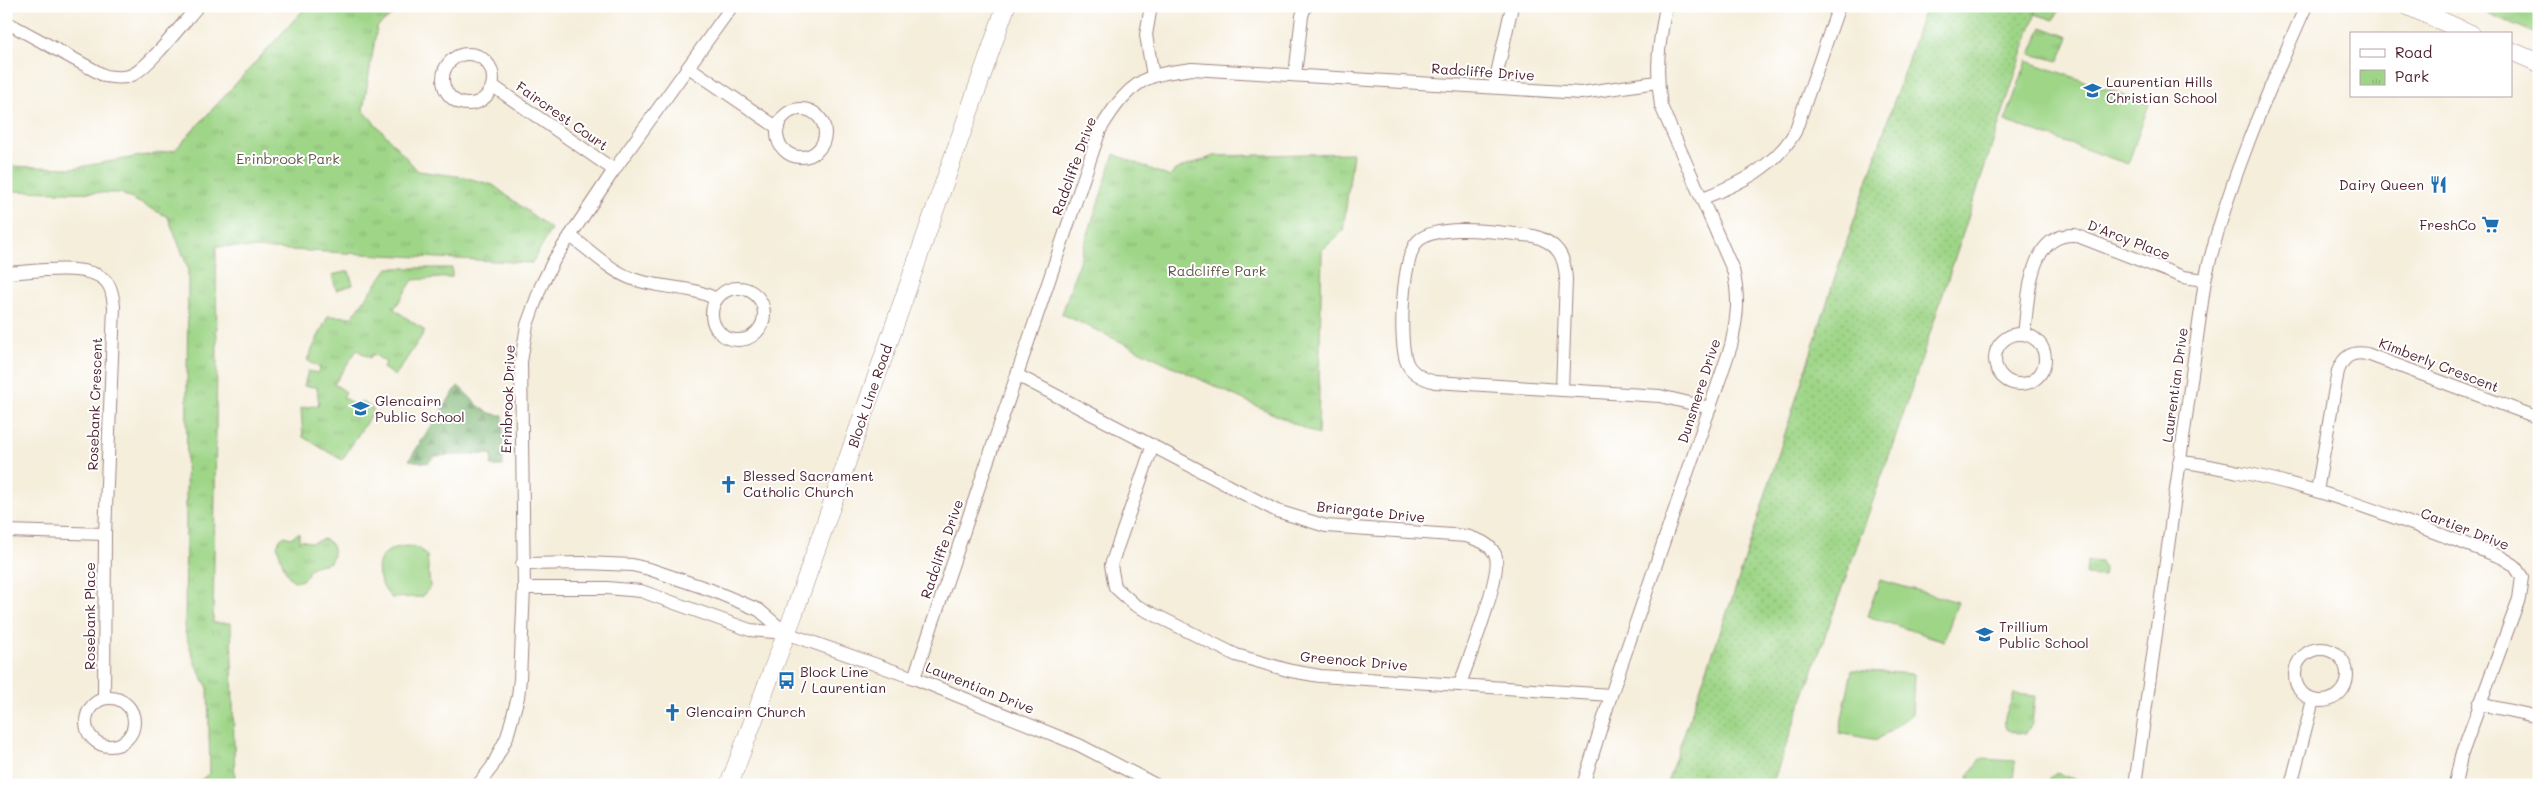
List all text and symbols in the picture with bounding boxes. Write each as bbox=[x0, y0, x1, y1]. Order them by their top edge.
legend bbox=[2350, 32, 2512, 98]
text: Road bbox=[2395, 42, 2432, 62]
street label: Radcliffe Drive bbox=[1431, 58, 1535, 85]
text: Park bbox=[2395, 66, 2429, 86]
place label: Laurentian Hills Christian School bbox=[2106, 72, 2218, 107]
street label: Faircrest Court bbox=[512, 77, 612, 154]
school or university icon: Laurentian Hills Christian School bbox=[2082, 80, 2102, 100]
street label: Radcliffe Drive bbox=[1047, 114, 1100, 218]
park label: Erinbrook Park bbox=[236, 149, 340, 168]
place label: Dairy Queen bbox=[2339, 175, 2424, 194]
restaurant icon: Dairy Queen bbox=[2428, 175, 2448, 195]
street label: D'Arcy Place bbox=[2085, 215, 2173, 264]
place label: FreshCo bbox=[2419, 215, 2476, 234]
supermarket icon: FreshCo bbox=[2480, 215, 2500, 235]
park label: Radcliffe Park bbox=[1168, 261, 1266, 280]
street label: Laurentian Drive bbox=[2157, 326, 2192, 443]
street label: Kimberly Crescent bbox=[2376, 333, 2502, 396]
street label: Dunsmere Drive bbox=[1673, 336, 1724, 446]
street label: Rosebank Crescent bbox=[83, 337, 106, 471]
street label: Block Line Road bbox=[843, 342, 896, 450]
street label: Erinbrook Drive bbox=[496, 344, 519, 454]
place label: Glencairn Public School bbox=[375, 391, 465, 426]
school or university icon: Glencairn Public School bbox=[351, 399, 371, 419]
place label: Blessed Sacrament Catholic Church bbox=[743, 466, 874, 501]
church icon: Blessed Sacrament Catholic Church bbox=[719, 474, 739, 494]
street label: Briargate Drive bbox=[1316, 496, 1426, 527]
street label: Radcliffe Drive bbox=[916, 497, 967, 601]
street label: Cartier Drive bbox=[2418, 503, 2512, 554]
street label: Rosebank Place bbox=[80, 562, 99, 670]
place label: Trillium Public School bbox=[1999, 617, 2089, 652]
school or university icon: Trillium Public School bbox=[1975, 625, 1995, 645]
street label: Greenock Drive bbox=[1299, 646, 1409, 675]
street label: Laurentian Drive bbox=[923, 657, 1037, 718]
place label: Block Line / Laurentian bbox=[800, 662, 886, 697]
bus stop icon: Block Line / Laurentian bbox=[776, 670, 796, 690]
church icon: Glencairn Church bbox=[662, 702, 682, 722]
place label: Glencairn Church bbox=[686, 702, 806, 721]

